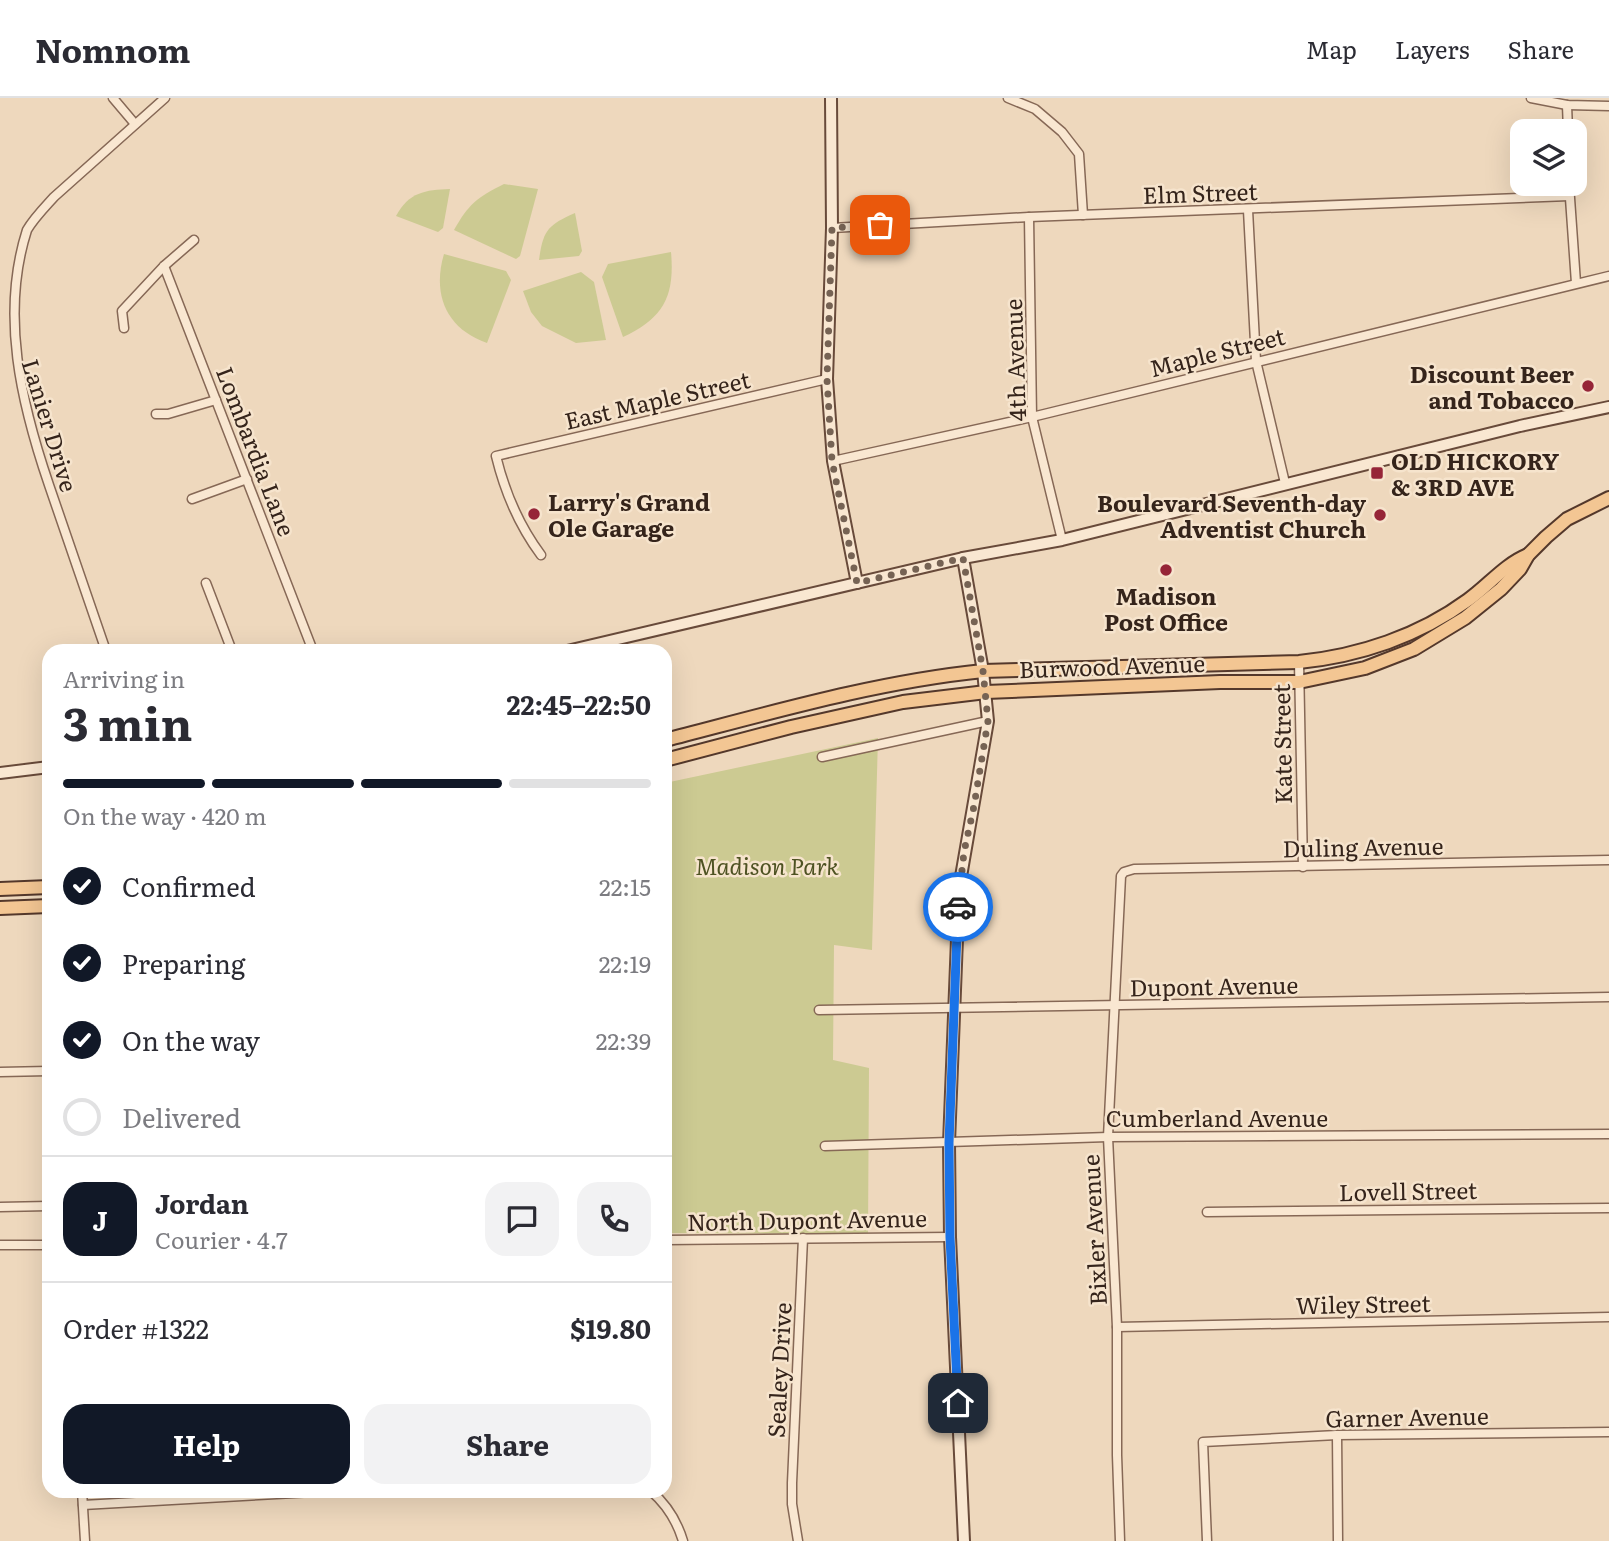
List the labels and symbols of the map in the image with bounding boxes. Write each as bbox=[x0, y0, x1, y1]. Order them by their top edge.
street label: Elm Street bbox=[1142, 173, 1259, 211]
pin bbox=[850, 195, 910, 255]
street label: 4th Avenue bbox=[995, 298, 1033, 422]
street label: Maple Street bbox=[1146, 318, 1289, 384]
street label: Lanier Drive bbox=[15, 354, 87, 496]
place label: Discount Beer and Tobacco bbox=[1410, 356, 1575, 416]
street label: Lombardia Lane bbox=[209, 361, 305, 541]
street label: East Maple Street bbox=[561, 361, 754, 437]
marker: Discount Beer and Tobacco bbox=[1580, 378, 1596, 394]
place label: OLD HICKORY & 3RD AVE bbox=[1391, 443, 1559, 503]
marker: OLD HICKORY & 3RD AVE bbox=[1369, 465, 1385, 481]
place label: Larry's Grand Ole Garage bbox=[548, 484, 710, 544]
place label: Boulevard Seventh-day Adventist Church bbox=[1097, 485, 1366, 545]
marker: Larry's Grand Ole Garage bbox=[526, 506, 542, 522]
marker: Boulevard Seventh-day Adventist Church bbox=[1372, 507, 1388, 523]
marker: Madison Post Office bbox=[1158, 562, 1174, 578]
place label: Madison Post Office bbox=[1104, 578, 1228, 638]
street label: Burwood Avenue bbox=[1018, 645, 1206, 685]
street label: Kate Street bbox=[1263, 683, 1299, 804]
street label: Duling Avenue bbox=[1282, 828, 1444, 864]
park label: Madison Park bbox=[695, 848, 839, 882]
courier bbox=[923, 872, 993, 942]
street label: Dupont Avenue bbox=[1129, 967, 1299, 1003]
street label: Cumberland Avenue bbox=[1106, 1100, 1328, 1134]
street label: Bixler Avenue bbox=[1072, 1154, 1114, 1306]
street label: Lovell Street bbox=[1339, 1172, 1478, 1208]
street label: North Dupont Avenue bbox=[687, 1200, 927, 1238]
street label: Wiley Street bbox=[1295, 1285, 1432, 1321]
street label: Sealey Drive bbox=[757, 1301, 799, 1439]
pin bbox=[928, 1373, 988, 1433]
street label: Garner Avenue bbox=[1325, 1398, 1489, 1434]

